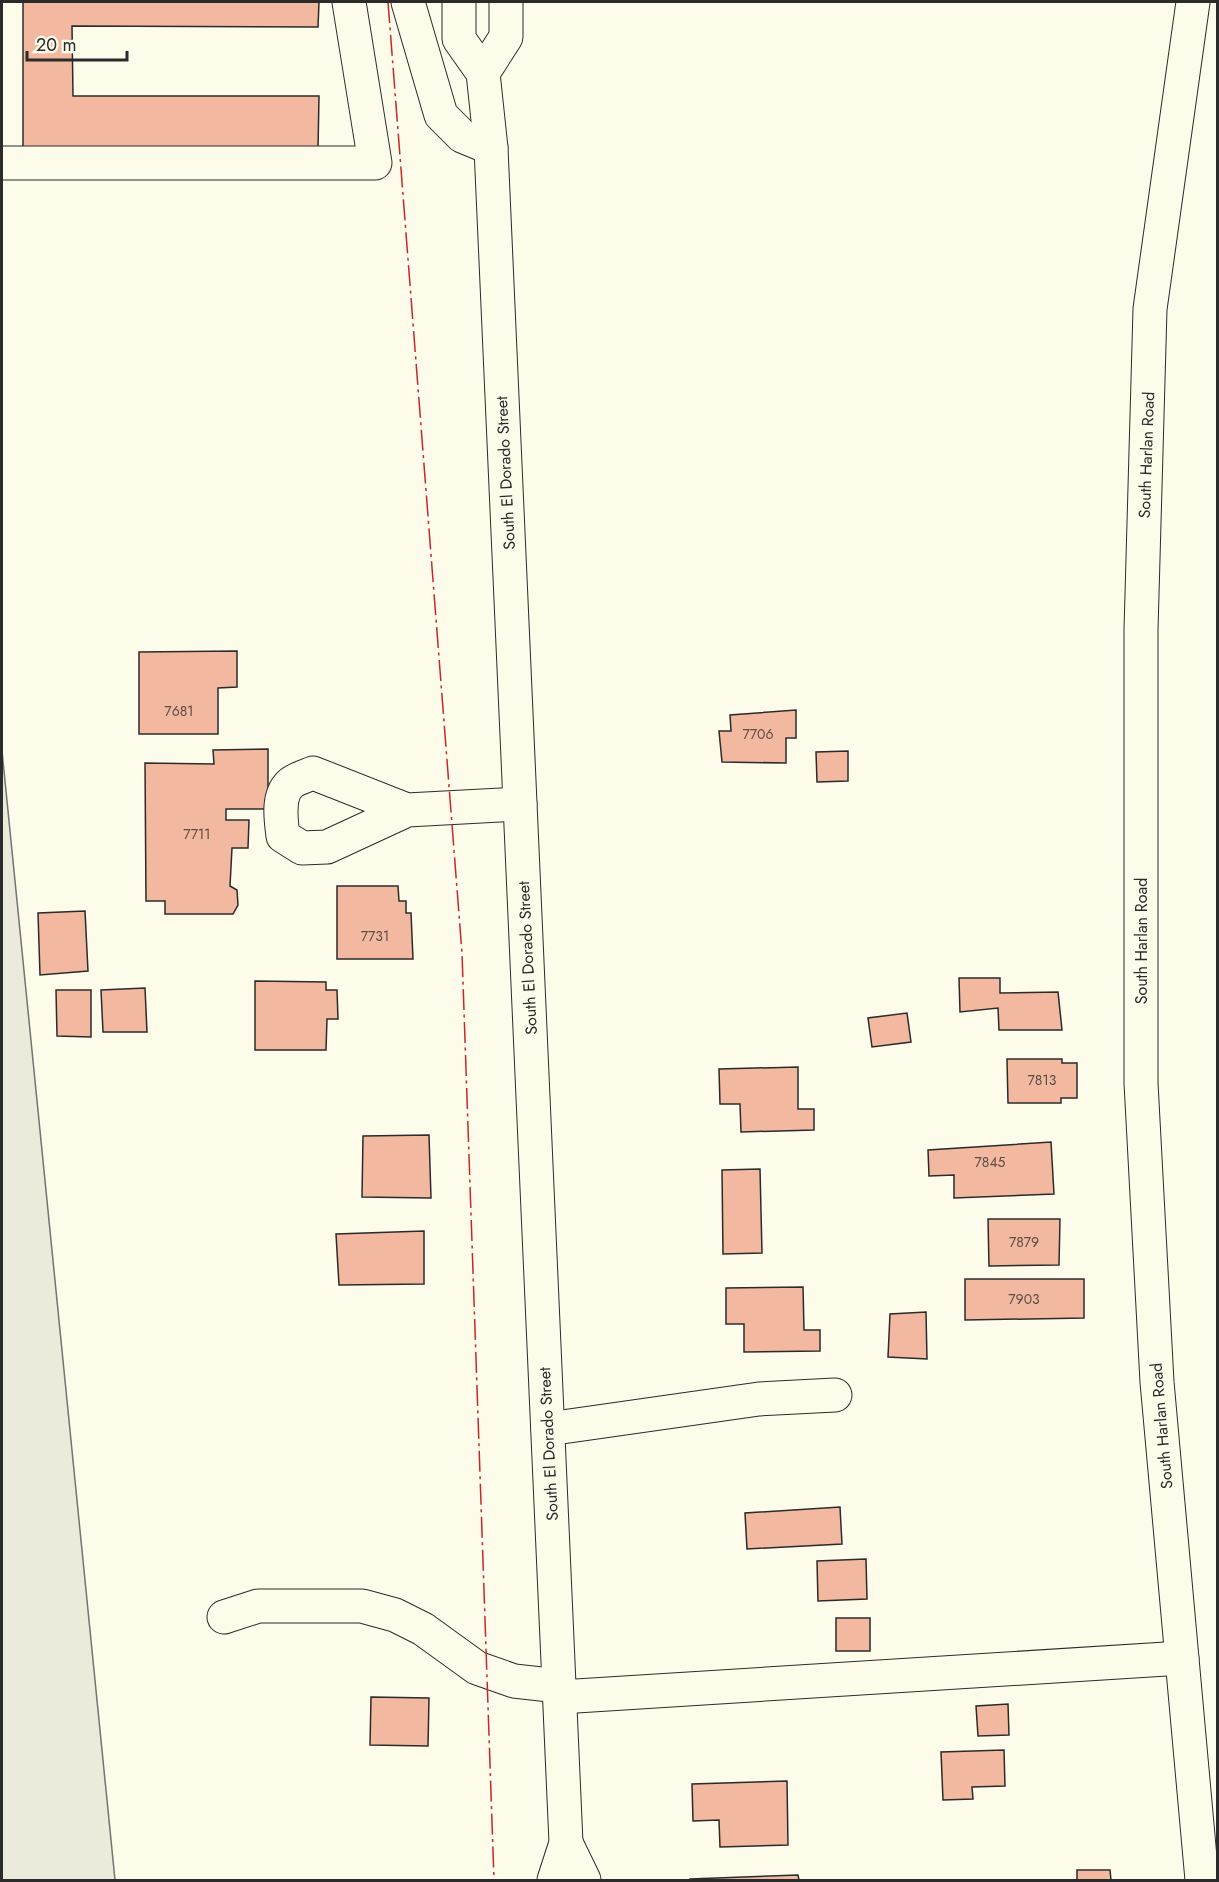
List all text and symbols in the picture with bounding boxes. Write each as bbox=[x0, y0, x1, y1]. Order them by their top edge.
scale bar bbox=[27, 24, 128, 62]
text: 20 m bbox=[36, 32, 76, 58]
street label: South Harlan Road bbox=[1133, 391, 1160, 519]
street label: South El Dorado Street bbox=[490, 395, 521, 550]
house number: 7681 bbox=[164, 701, 194, 721]
house number: 7706 bbox=[742, 724, 774, 744]
house number: 7711 bbox=[183, 824, 211, 844]
street label: South Harlan Road bbox=[1130, 878, 1153, 1004]
street label: South El Dorado Street bbox=[512, 880, 543, 1035]
house number: 7731 bbox=[361, 926, 389, 946]
house number: 7813 bbox=[1028, 1070, 1057, 1090]
house number: 7845 bbox=[974, 1152, 1006, 1172]
house number: 7879 bbox=[1009, 1232, 1039, 1252]
house number: 7903 bbox=[1008, 1289, 1040, 1309]
street label: South Harlan Road bbox=[1145, 1362, 1178, 1490]
street label: South El Dorado Street bbox=[533, 1366, 564, 1521]

